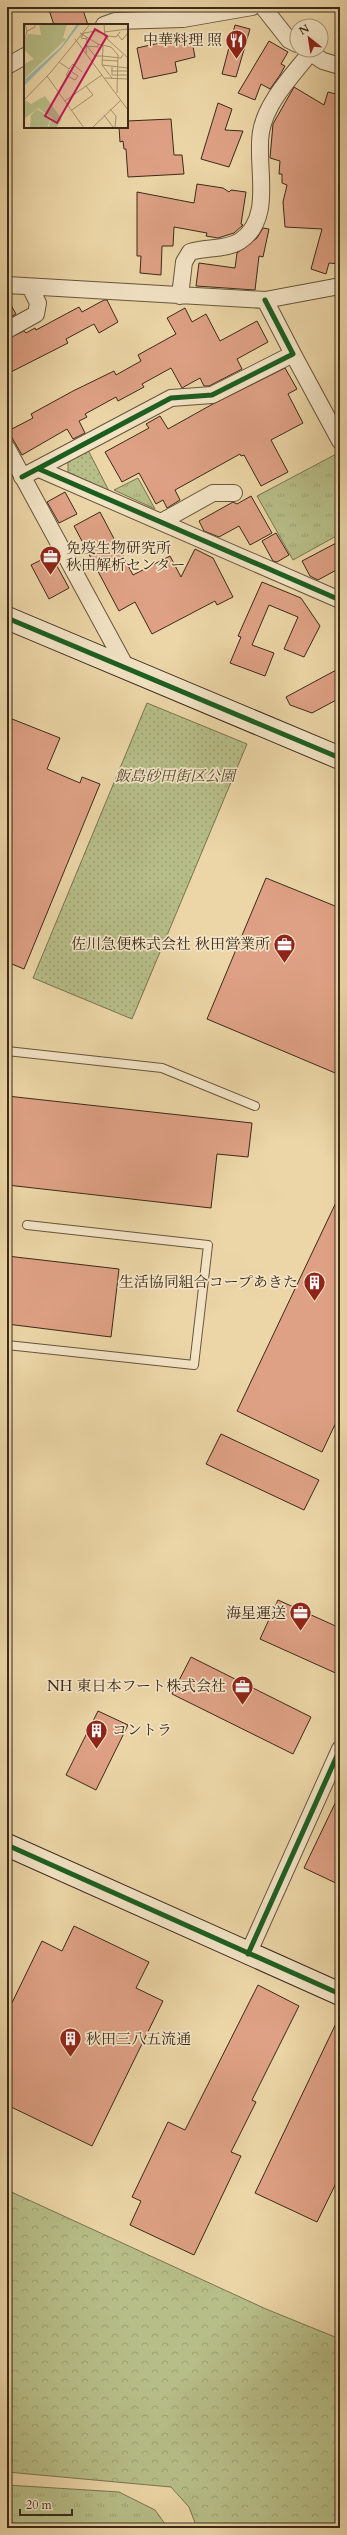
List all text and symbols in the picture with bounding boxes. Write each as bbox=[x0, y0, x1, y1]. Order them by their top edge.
north arrow bbox=[289, 18, 329, 58]
text: N bbox=[296, 21, 313, 39]
inset map bbox=[24, 24, 128, 128]
restaurant icon: 中華料理 照 bbox=[224, 27, 250, 60]
place label: 中華料理 照 bbox=[143, 30, 222, 50]
place label: 免疫生物研究所 秋田解析センター bbox=[66, 538, 185, 575]
office icon: 免疫生物研究所 秋田解析センター bbox=[37, 544, 63, 577]
park label: 飯島砂田街区公園 bbox=[115, 766, 238, 786]
office icon: 佐川急便株式会社 秋田営業所 bbox=[272, 931, 298, 964]
place label: 佐川急便株式会社 秋田営業所 bbox=[71, 934, 270, 954]
building icon: 生活協同組合コープあきた bbox=[301, 1269, 327, 1302]
place label: 生活協同組合コープあきた bbox=[119, 1272, 298, 1292]
office icon: 海星運送 bbox=[288, 1600, 314, 1633]
place label: 海星運送 bbox=[226, 1603, 286, 1623]
office icon: NH 東日本フート株式会社 bbox=[229, 1673, 255, 1706]
place label: NH 東日本フート株式会社 bbox=[47, 1676, 226, 1696]
building icon: コントラ bbox=[84, 1717, 110, 1750]
place label: コントラ bbox=[112, 1720, 172, 1740]
building icon: 秋田三八五流通 bbox=[58, 2026, 84, 2059]
place label: 秋田三八五流通 bbox=[86, 2029, 191, 2049]
scale bar bbox=[20, 2491, 72, 2517]
text: 20 m bbox=[26, 2497, 53, 2513]

